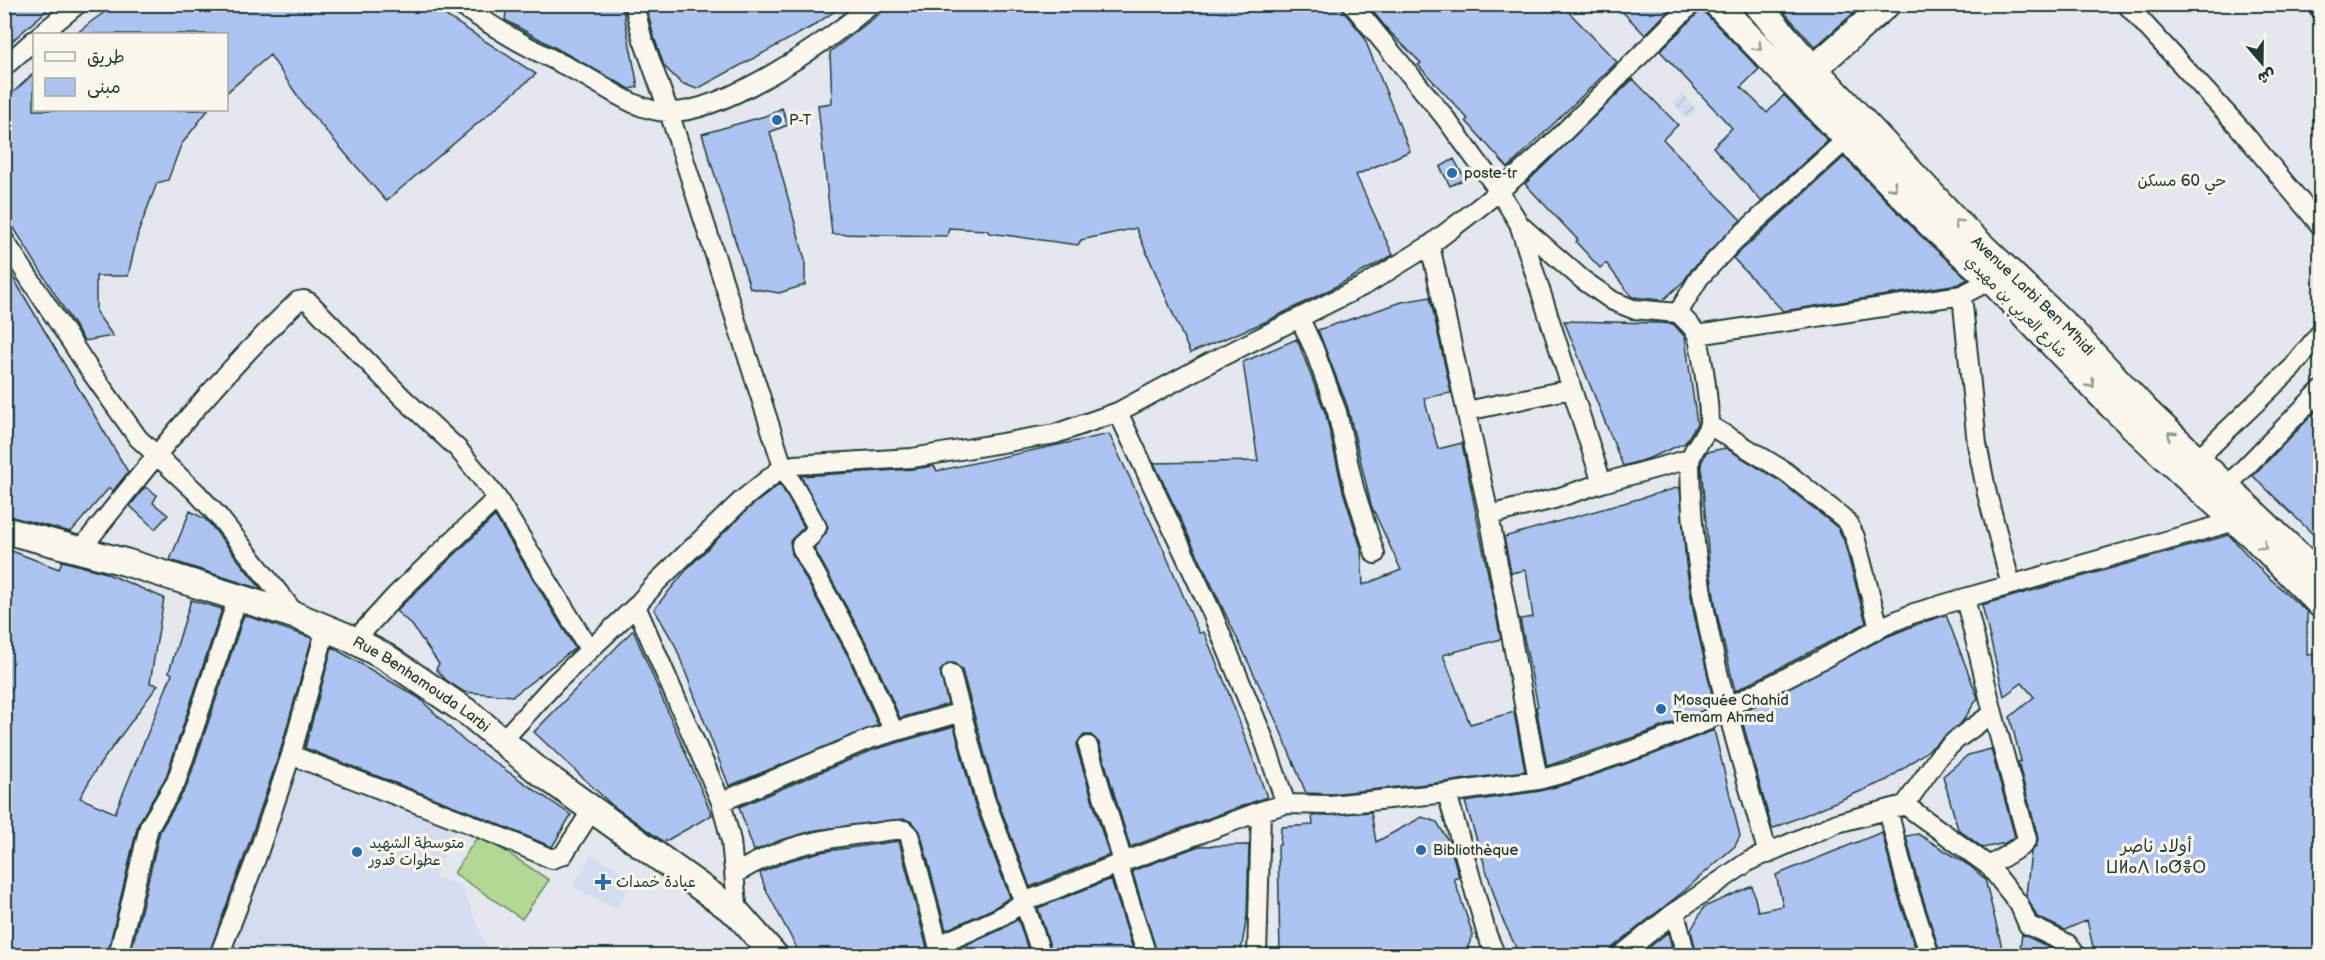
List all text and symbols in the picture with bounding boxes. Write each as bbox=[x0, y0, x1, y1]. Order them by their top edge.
legend bbox=[33, 33, 228, 111]
north arrow bbox=[2232, 33, 2292, 93]
one-way arrow bbox=[1750, 39, 1761, 50]
text: طريق bbox=[87, 47, 125, 68]
text: ش bbox=[2255, 64, 2278, 88]
text: مبنى bbox=[87, 77, 121, 98]
place label: P-T bbox=[789, 111, 811, 130]
marker: P-T bbox=[770, 113, 784, 127]
place label: poste-tr bbox=[1464, 164, 1518, 183]
marker: poste-tr bbox=[1445, 166, 1459, 180]
district label: حي 60 مسكن bbox=[2138, 172, 2226, 195]
one-way arrow bbox=[1886, 179, 1897, 190]
one-way arrow bbox=[1955, 220, 1966, 231]
street label: Avenue Larbi Ben M'hidi bbox=[1968, 232, 2099, 360]
street label: شارع العربي بن مهيدي bbox=[1959, 252, 2071, 364]
one-way arrow bbox=[2083, 376, 2094, 387]
one-way arrow bbox=[2167, 431, 2178, 442]
one-way arrow bbox=[2256, 539, 2267, 550]
street label: Rue Benhamouda Larbi bbox=[350, 632, 494, 736]
place label: Mosquée Chahid Temam Ahmed bbox=[1673, 691, 1789, 727]
marker: Mosquée Chahid Temam Ahmed bbox=[1654, 702, 1668, 716]
place label: متوسطة الشهيد عطوات قدور bbox=[368, 834, 464, 870]
district label: أولاد ناصر ⵡⵍⴰⴷ ⵏⴰⵚⴻⵔ bbox=[2106, 836, 2206, 878]
place label: Bibliothèque bbox=[1433, 841, 1518, 860]
marker: Bibliothèque bbox=[1414, 843, 1428, 857]
marker: متوسطة الشهيد عطوات قدور bbox=[350, 845, 364, 859]
marker: عيادة خمدات bbox=[594, 873, 612, 891]
place label: عيادة خمدات bbox=[616, 873, 696, 892]

